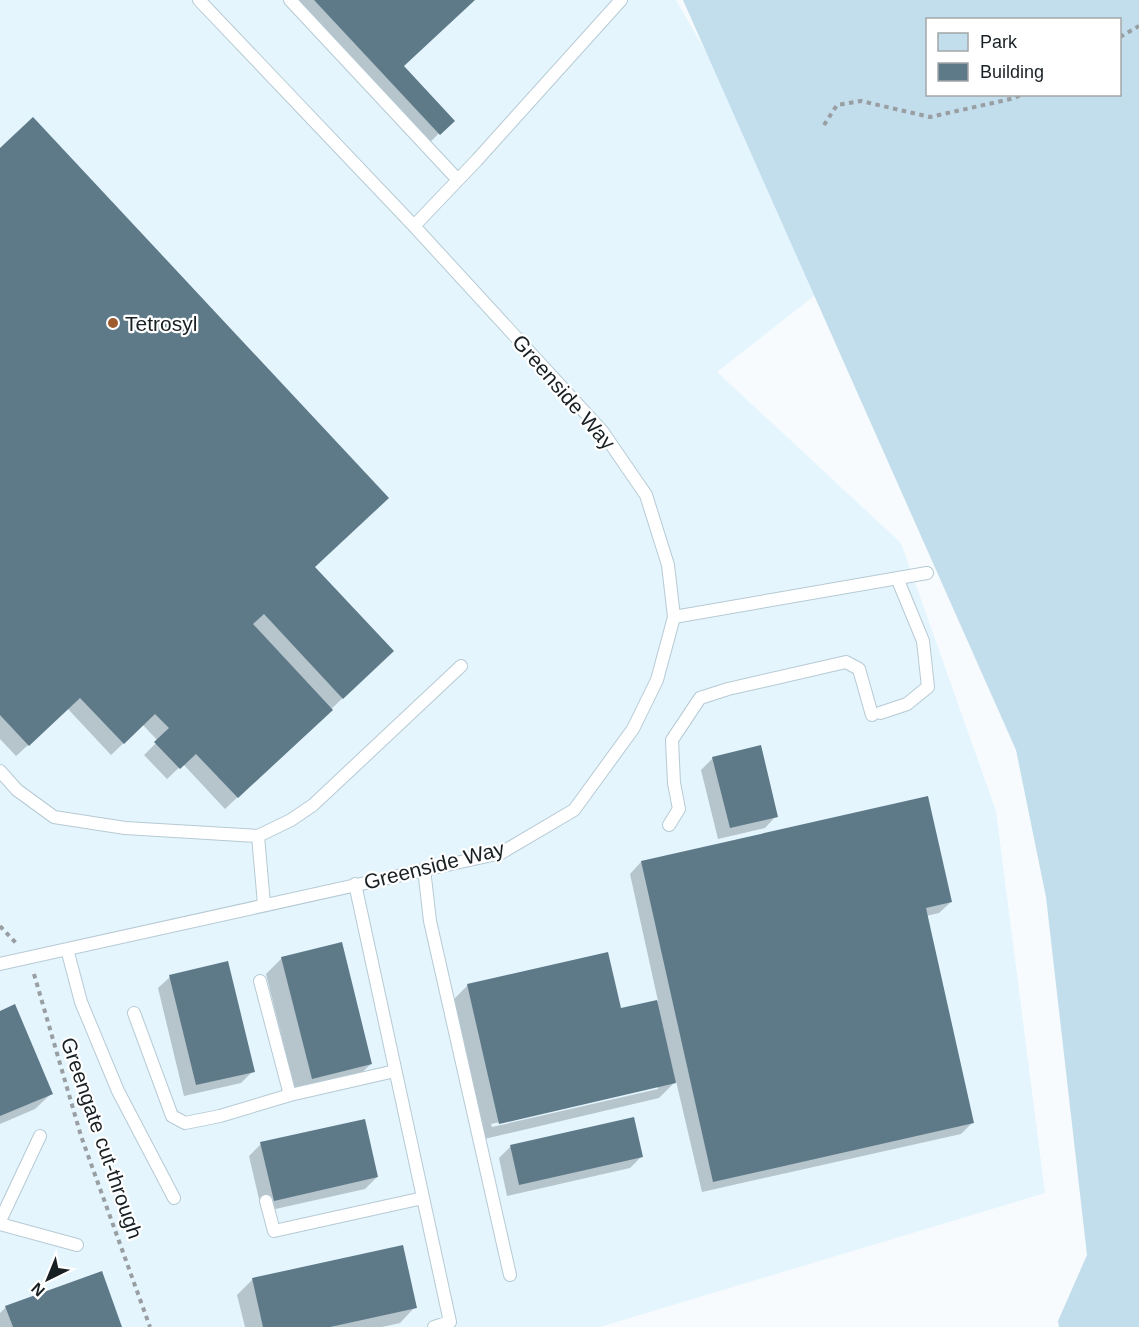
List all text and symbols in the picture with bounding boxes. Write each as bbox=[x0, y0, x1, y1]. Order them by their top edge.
legend bbox=[926, 18, 1121, 96]
text: Park bbox=[980, 32, 1018, 52]
text: Building bbox=[980, 62, 1044, 82]
place label: Tetrosyl bbox=[125, 312, 197, 335]
marker: Tetrosyl bbox=[106, 316, 120, 330]
street label: Greenside Way bbox=[508, 330, 620, 454]
street label: Greenside Way bbox=[361, 836, 507, 894]
street label: Greengate cut-through bbox=[57, 1034, 147, 1242]
north arrow bbox=[18, 1249, 78, 1309]
text: N bbox=[28, 1279, 48, 1300]

